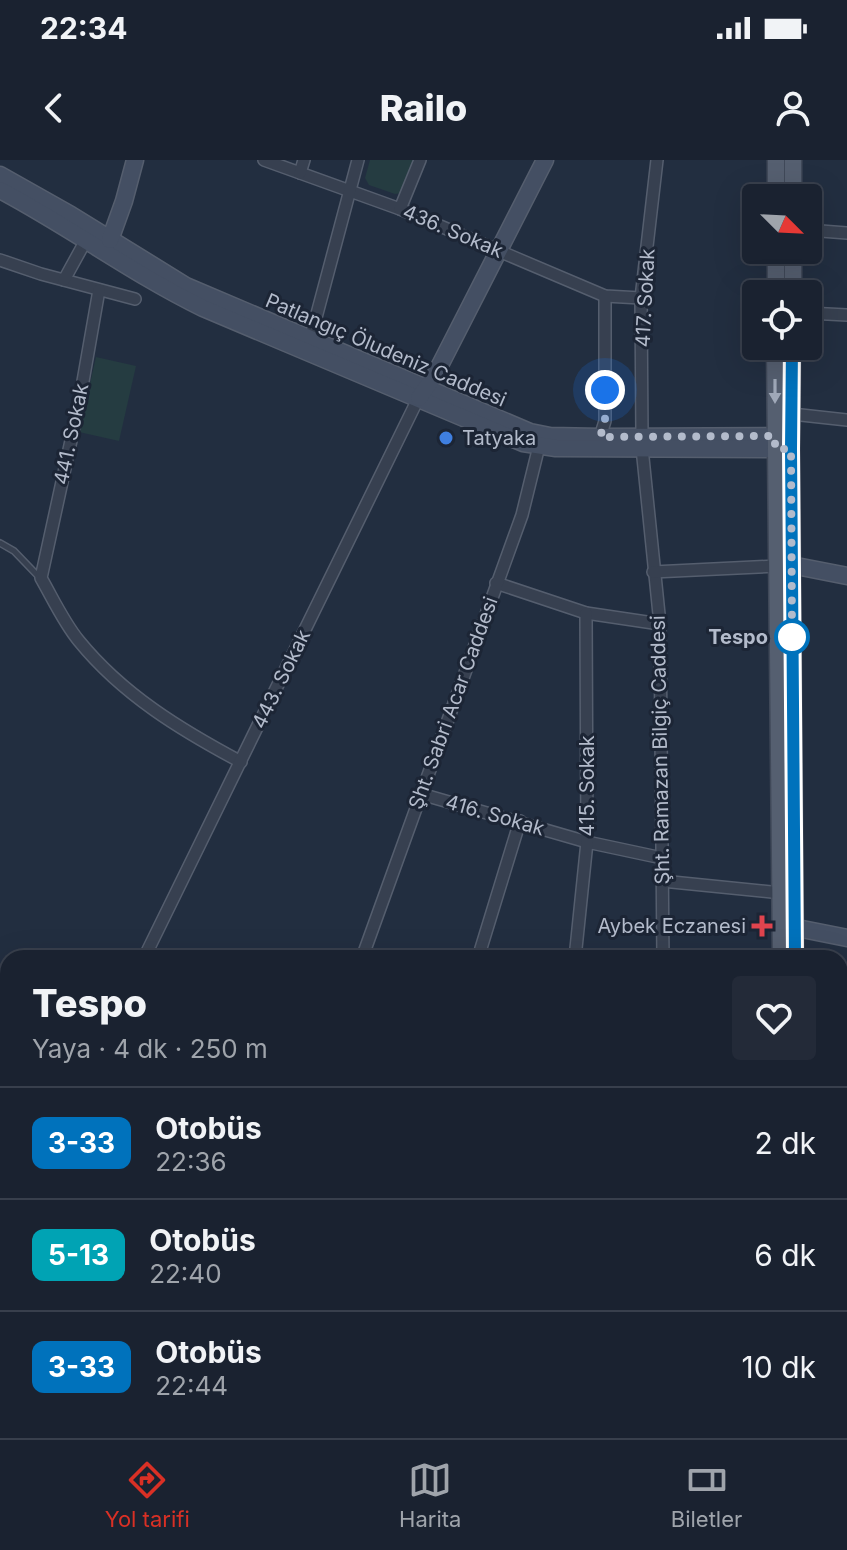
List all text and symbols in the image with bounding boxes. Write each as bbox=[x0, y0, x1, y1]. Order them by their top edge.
text: 22:34 bbox=[40, 10, 127, 46]
icon: back bbox=[32, 86, 76, 130]
text: Railo bbox=[380, 86, 467, 130]
icon: person bbox=[771, 86, 815, 130]
north arrow bbox=[742, 184, 822, 264]
map controls bbox=[742, 184, 822, 360]
street label: 436. Sokak bbox=[399, 199, 507, 263]
street label: 417. Sokak bbox=[630, 248, 660, 348]
button: locate bbox=[742, 280, 822, 360]
street label: Patlangıç Öludeniz Caddesi bbox=[262, 288, 510, 412]
your location bbox=[585, 370, 625, 410]
one-way arrow bbox=[769, 379, 781, 404]
street label: 441. Sokak bbox=[49, 381, 93, 487]
place label: Tatyaka bbox=[462, 426, 536, 450]
marker: Tatyaka bbox=[437, 429, 455, 447]
street label: Şht. Sabri Acar Caddesi bbox=[403, 593, 503, 813]
street label: Şht. Ramazan Bilgiç Caddesi bbox=[646, 615, 674, 885]
marker: Tespo bbox=[775, 620, 809, 654]
place label: Tespo bbox=[708, 625, 768, 649]
street label: 443. Sokak bbox=[247, 626, 315, 732]
street label: 415. Sokak bbox=[575, 735, 599, 837]
street label: 416. Sokak bbox=[443, 789, 547, 841]
place label: Aybek Eczanesi bbox=[597, 914, 746, 938]
marker: Aybek Eczanesi bbox=[753, 917, 771, 935]
button: heart bbox=[732, 976, 816, 1060]
text: Tespo bbox=[32, 980, 147, 1026]
text: Yaya · 4 dk · 250 m bbox=[32, 1033, 268, 1064]
text: Otobüs bbox=[155, 1110, 262, 1146]
text: 2 dk bbox=[754, 1125, 816, 1161]
text: 3-33 bbox=[48, 1126, 115, 1160]
text: 22:36 bbox=[155, 1146, 227, 1177]
text: Otobüs bbox=[149, 1222, 256, 1258]
text: 6 dk bbox=[754, 1237, 816, 1273]
text: 5-13 bbox=[48, 1238, 109, 1272]
text: 22:40 bbox=[149, 1258, 222, 1289]
text: Otobüs bbox=[155, 1334, 262, 1370]
text: 10 dk bbox=[742, 1349, 816, 1385]
text: 3-33 bbox=[48, 1350, 115, 1384]
text: 22:44 bbox=[155, 1370, 228, 1401]
tab: Yol tarifi bbox=[105, 1458, 190, 1532]
tab: Harita bbox=[399, 1458, 461, 1532]
tab: Biletler bbox=[671, 1458, 742, 1532]

